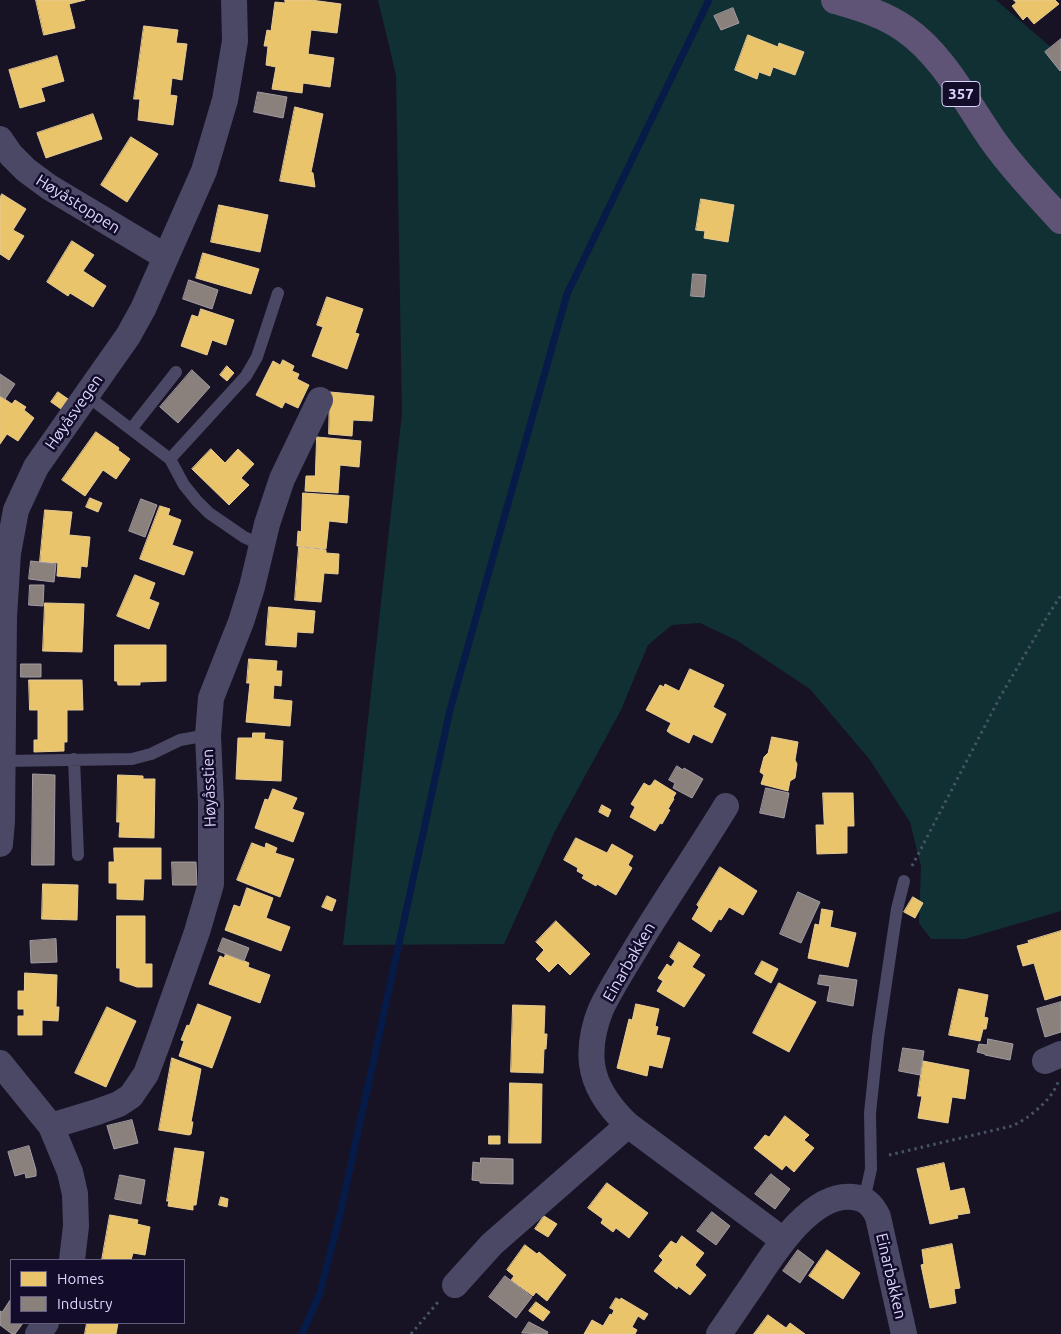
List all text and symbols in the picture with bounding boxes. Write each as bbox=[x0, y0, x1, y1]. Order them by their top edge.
road number: 357 bbox=[942, 82, 980, 106]
street label: Høyåstoppen bbox=[32, 171, 124, 237]
street label: Høyåsvegen bbox=[41, 371, 107, 453]
street label: Høyåsstien bbox=[198, 748, 220, 828]
street label: Einarbakken bbox=[599, 919, 659, 1005]
street label: Einarbakken bbox=[872, 1231, 910, 1321]
legend bbox=[10, 1259, 185, 1324]
text: Homes bbox=[57, 1270, 104, 1287]
text: Industry bbox=[57, 1295, 112, 1312]

